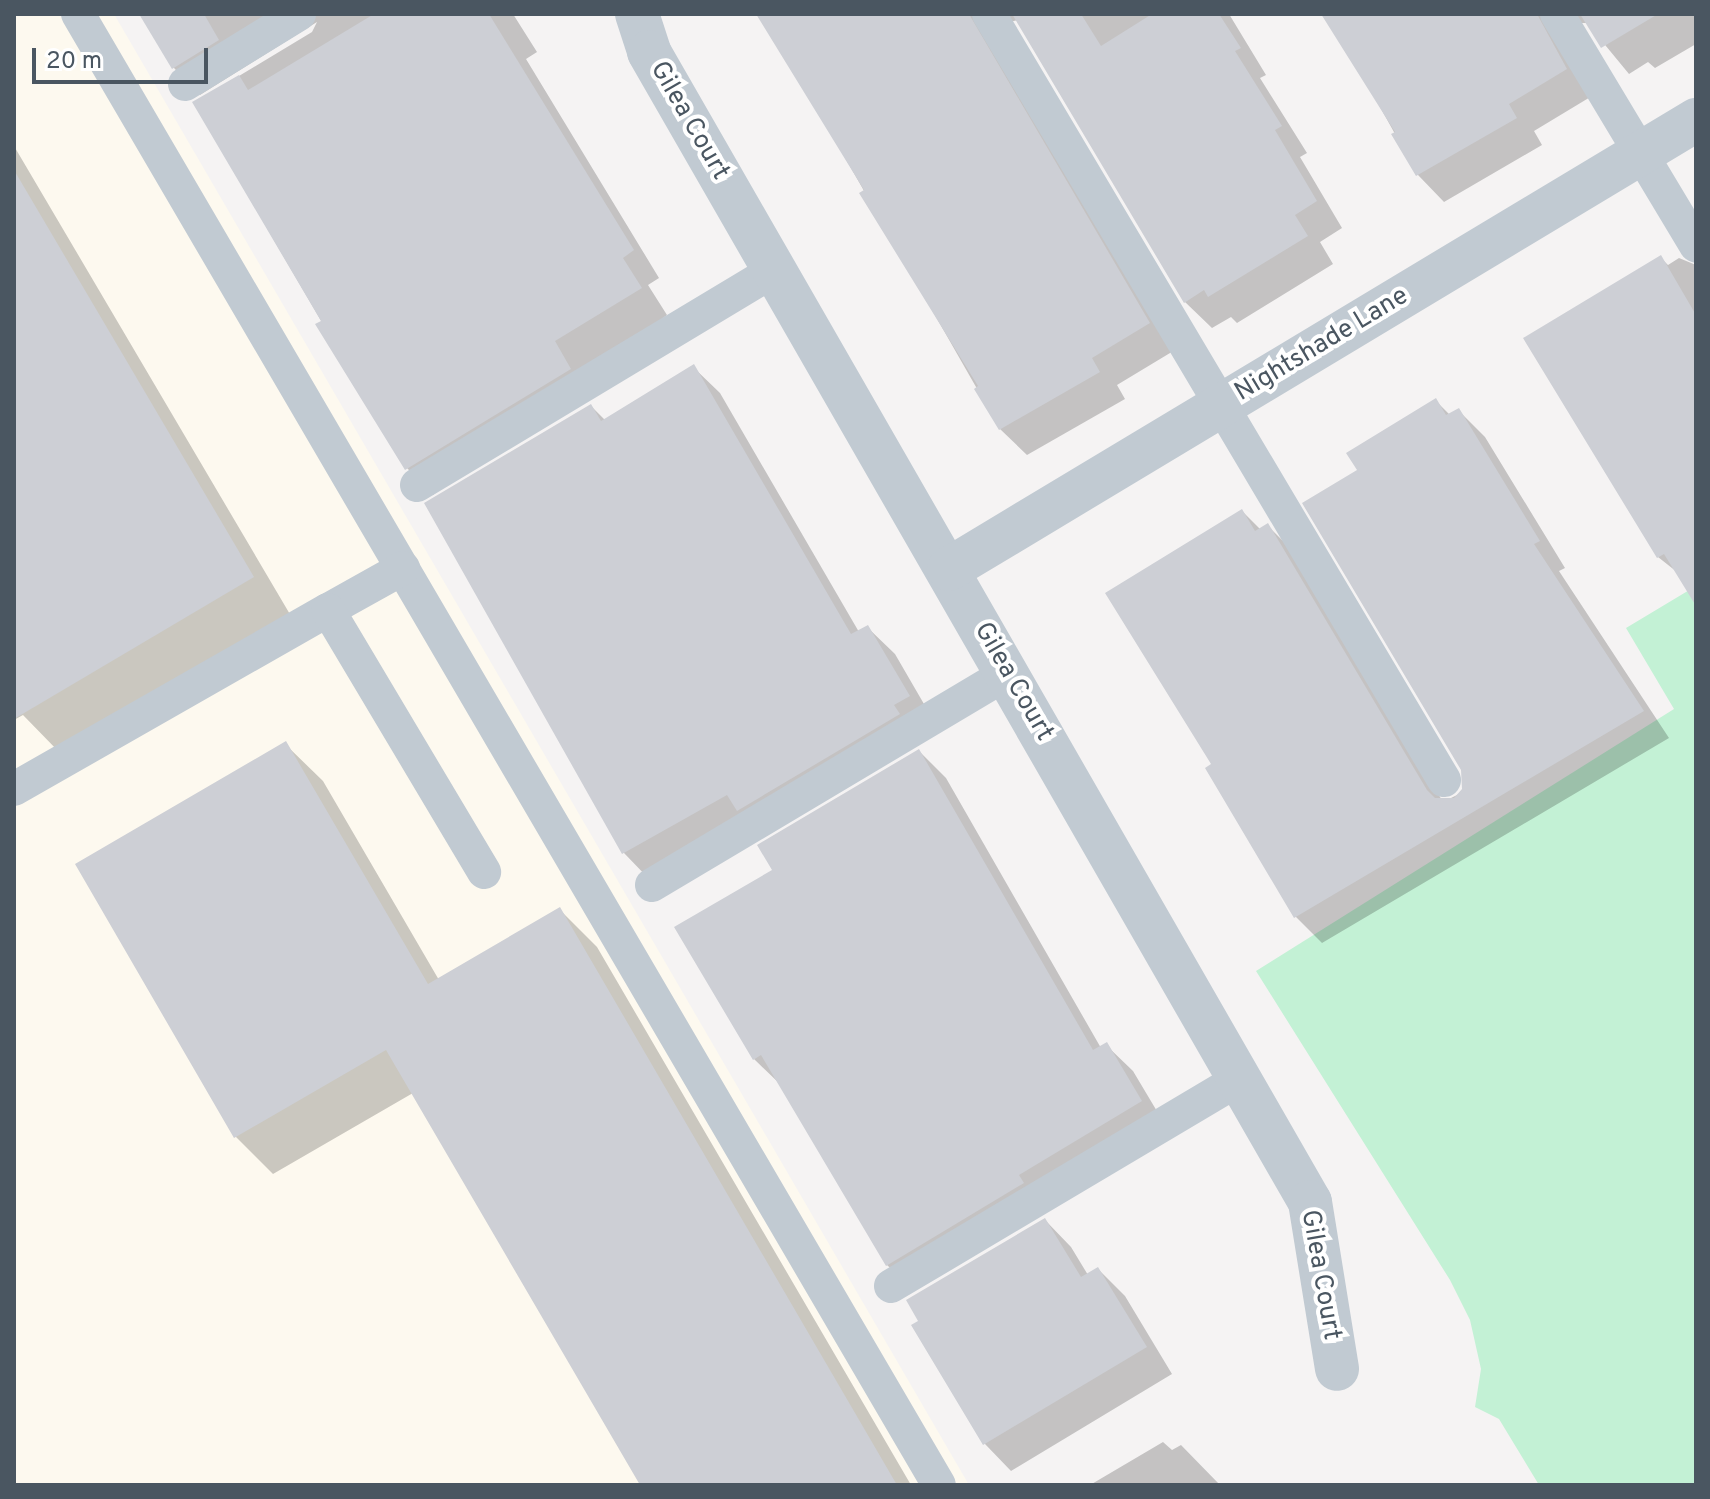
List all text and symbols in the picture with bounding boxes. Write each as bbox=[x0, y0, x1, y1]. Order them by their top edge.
scale bar bbox=[36, 32, 212, 82]
text: 20 m bbox=[46, 47, 102, 77]
street label: Gilea Court bbox=[643, 56, 735, 186]
street label: Nightshade Lane bbox=[1230, 281, 1414, 409]
street label: Gilea Court bbox=[967, 617, 1059, 747]
street label: Gilea Court bbox=[1293, 1208, 1347, 1342]

